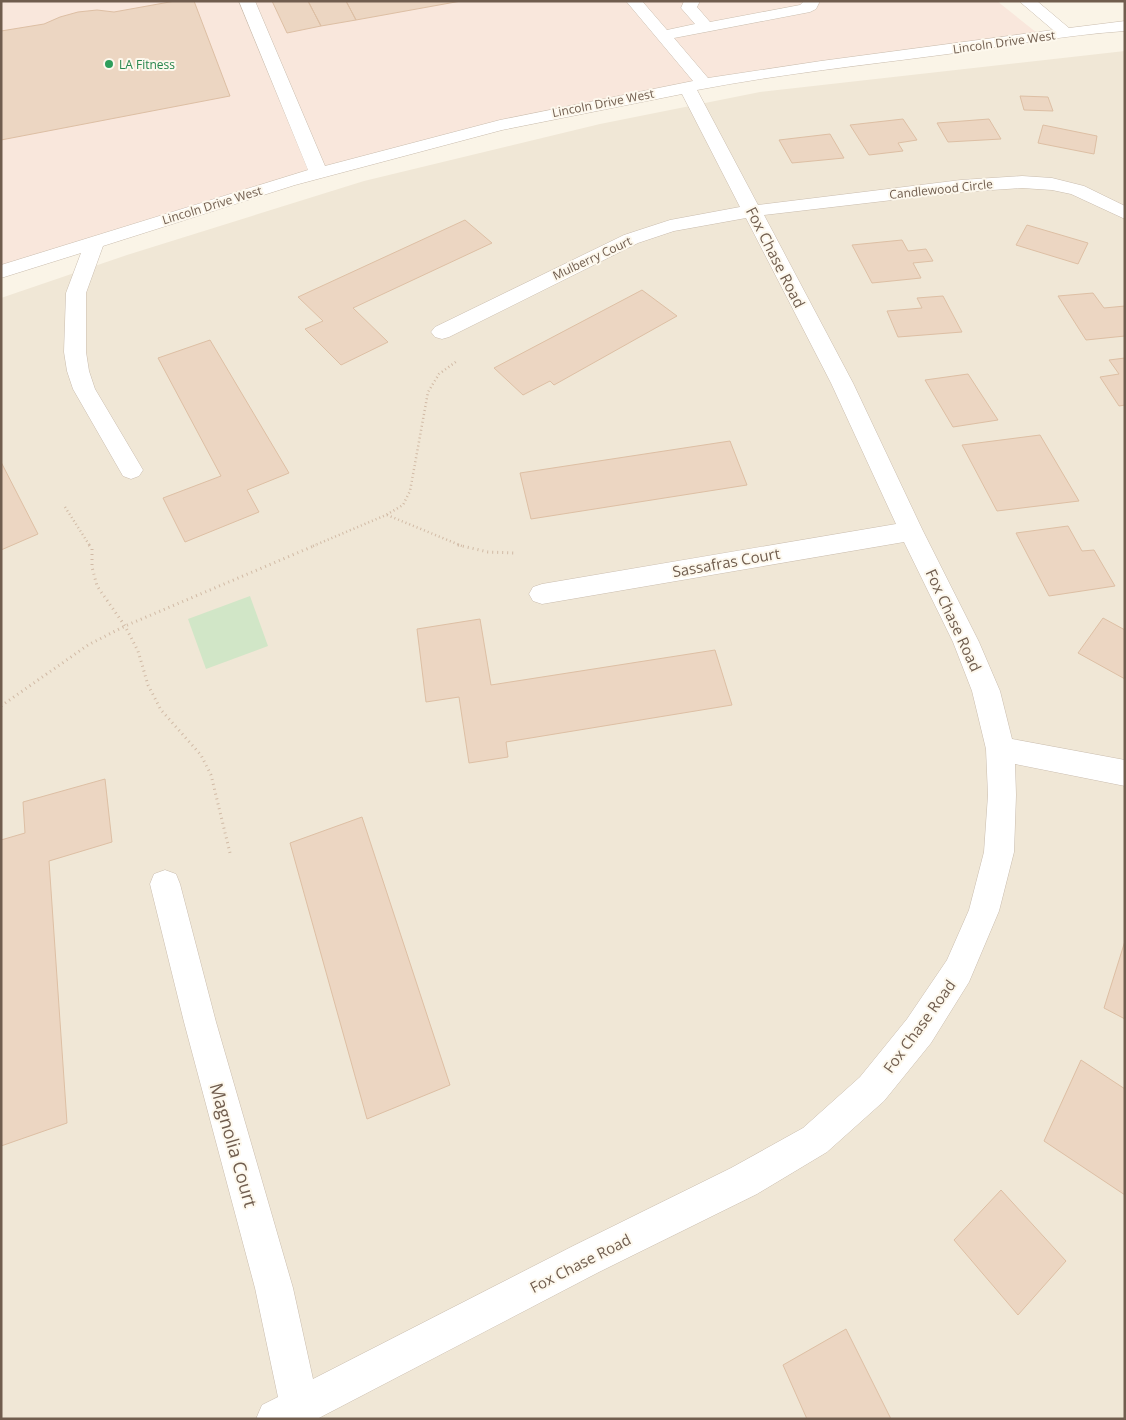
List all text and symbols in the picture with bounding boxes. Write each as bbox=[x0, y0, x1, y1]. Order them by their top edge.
street label: Lincoln Drive West bbox=[952, 26, 1056, 58]
place label: LA Fitness bbox=[119, 56, 175, 73]
marker: LA Fitness bbox=[103, 58, 115, 70]
street label: Lincoln Drive West bbox=[551, 85, 655, 121]
street label: Candlewood Circle bbox=[888, 175, 994, 203]
street label: Lincoln Drive West bbox=[160, 182, 264, 228]
street label: Fox Chase Road bbox=[742, 203, 810, 311]
street label: Mulberry Court bbox=[550, 232, 634, 284]
street label: Sassafras Court bbox=[671, 543, 781, 581]
street label: Fox Chase Road bbox=[922, 566, 986, 674]
street label: Fox Chase Road bbox=[878, 975, 960, 1077]
street label: Magnolia Court bbox=[205, 1080, 263, 1210]
street label: Fox Chase Road bbox=[526, 1229, 634, 1297]

